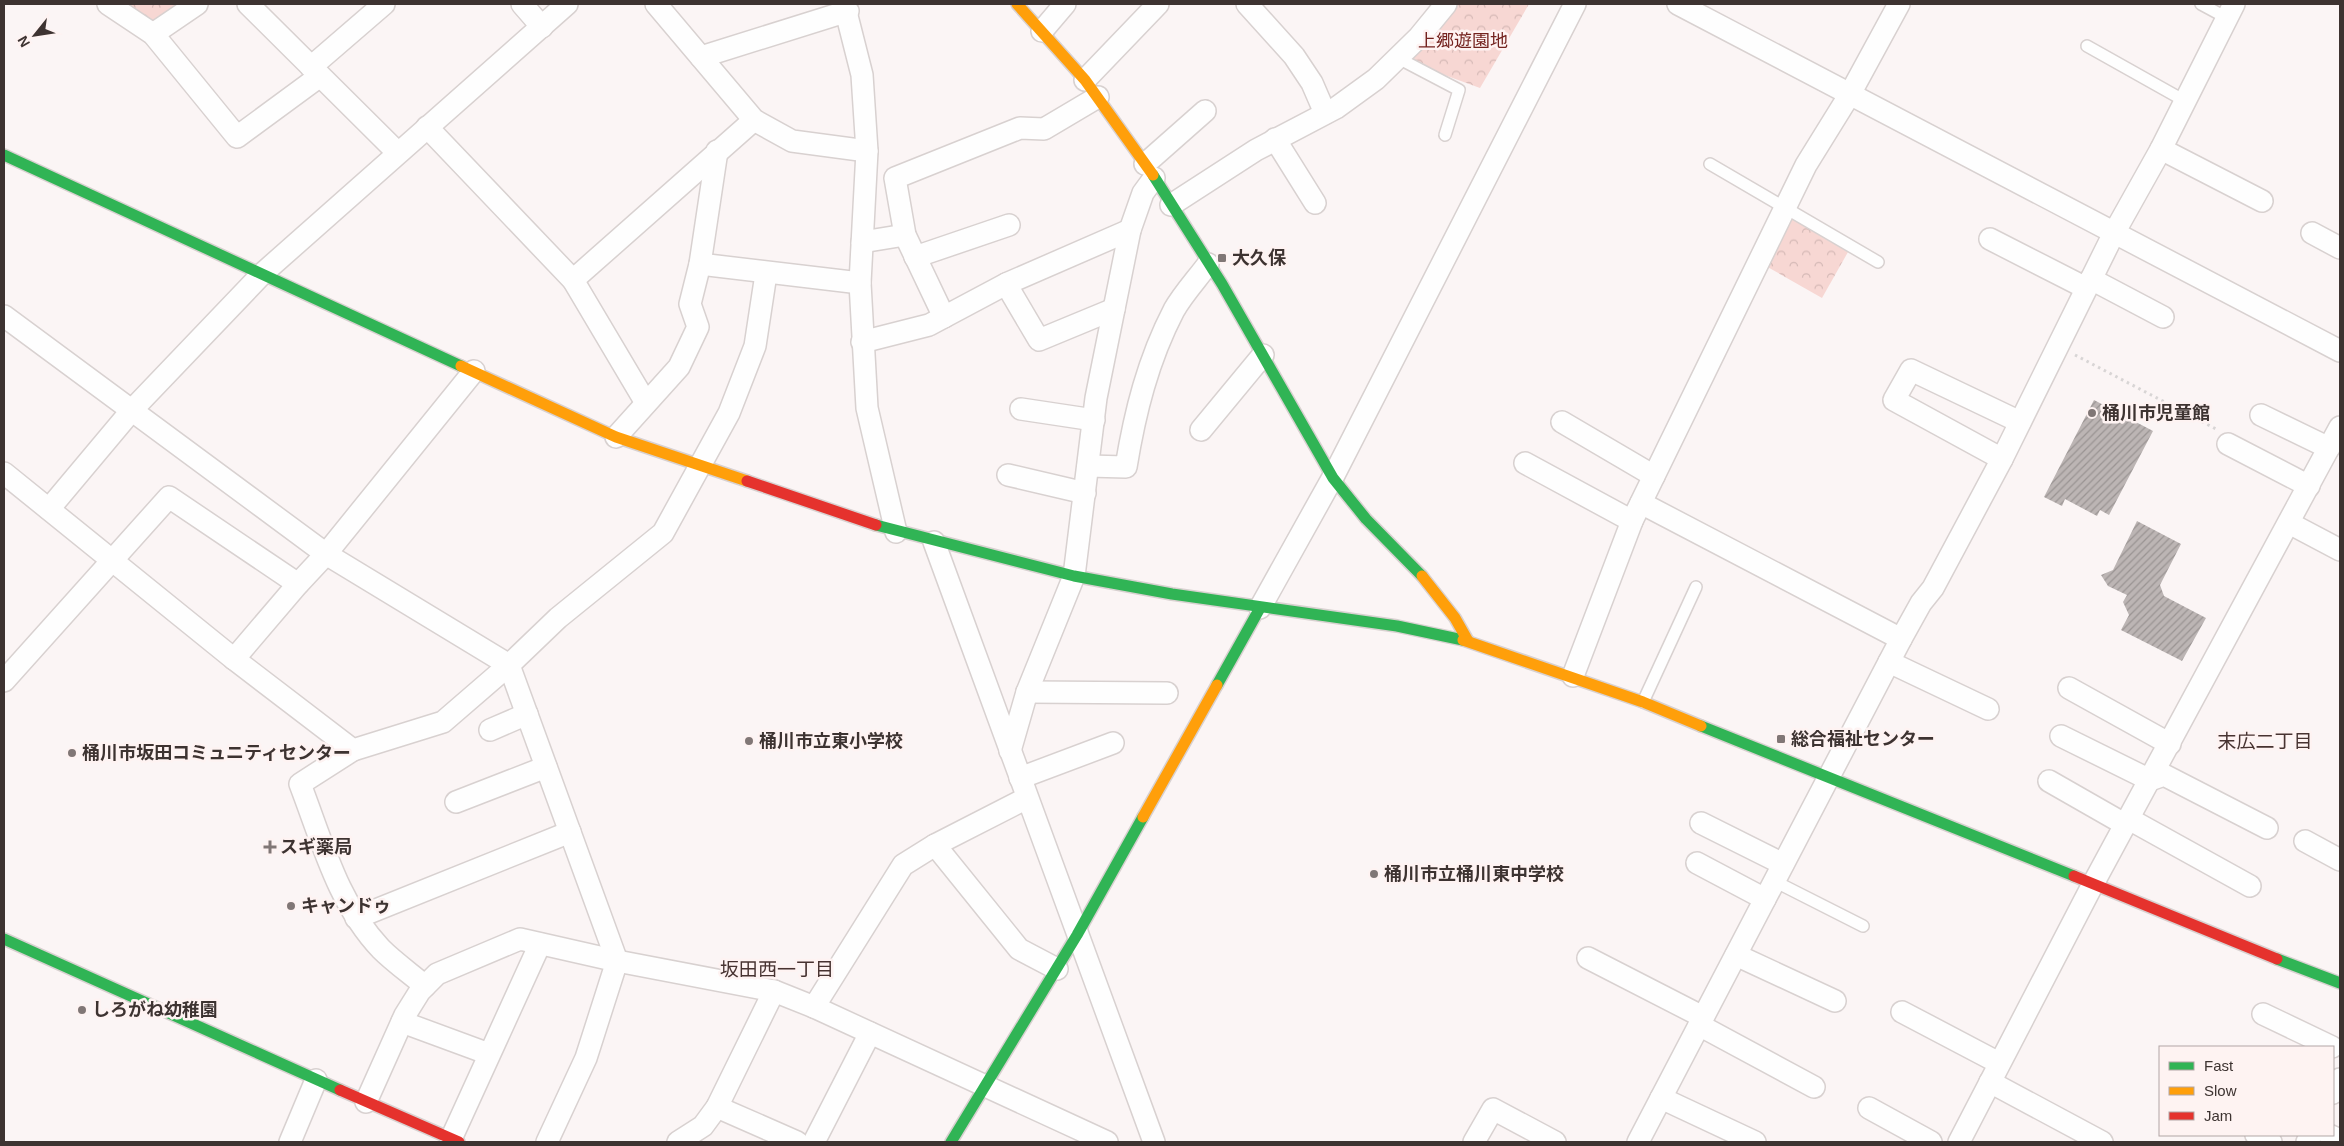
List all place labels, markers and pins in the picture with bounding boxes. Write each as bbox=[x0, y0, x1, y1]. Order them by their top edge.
place label: 大久保 bbox=[1232, 248, 1287, 268]
marker: 大久保 bbox=[1216, 252, 1228, 264]
place label: 桶川市児童館 bbox=[2102, 403, 2210, 423]
marker: 桶川市児童館 bbox=[2086, 407, 2098, 419]
place label: 総合福祉センター bbox=[1791, 729, 1935, 749]
place label: 桶川市立東小学校 bbox=[759, 731, 903, 751]
marker: 総合福祉センター bbox=[1775, 733, 1787, 745]
marker: 桶川市立東小学校 bbox=[743, 735, 755, 747]
place label: 桶川市坂田コミュニティセンター bbox=[82, 743, 351, 763]
marker: 桶川市坂田コミュニティセンター bbox=[66, 747, 78, 759]
place label: スギ薬局 bbox=[280, 837, 352, 857]
marker: スギ薬局 bbox=[264, 841, 276, 853]
place label: 桶川市立桶川東中学校 bbox=[1384, 864, 1564, 884]
marker: 桶川市立桶川東中学校 bbox=[1368, 868, 1380, 880]
place label: キャンドゥ bbox=[301, 896, 391, 916]
marker: キャンドゥ bbox=[285, 900, 297, 912]
place label: しろがね幼稚園 bbox=[92, 1000, 218, 1020]
marker: しろがね幼稚園 bbox=[76, 1004, 88, 1016]

